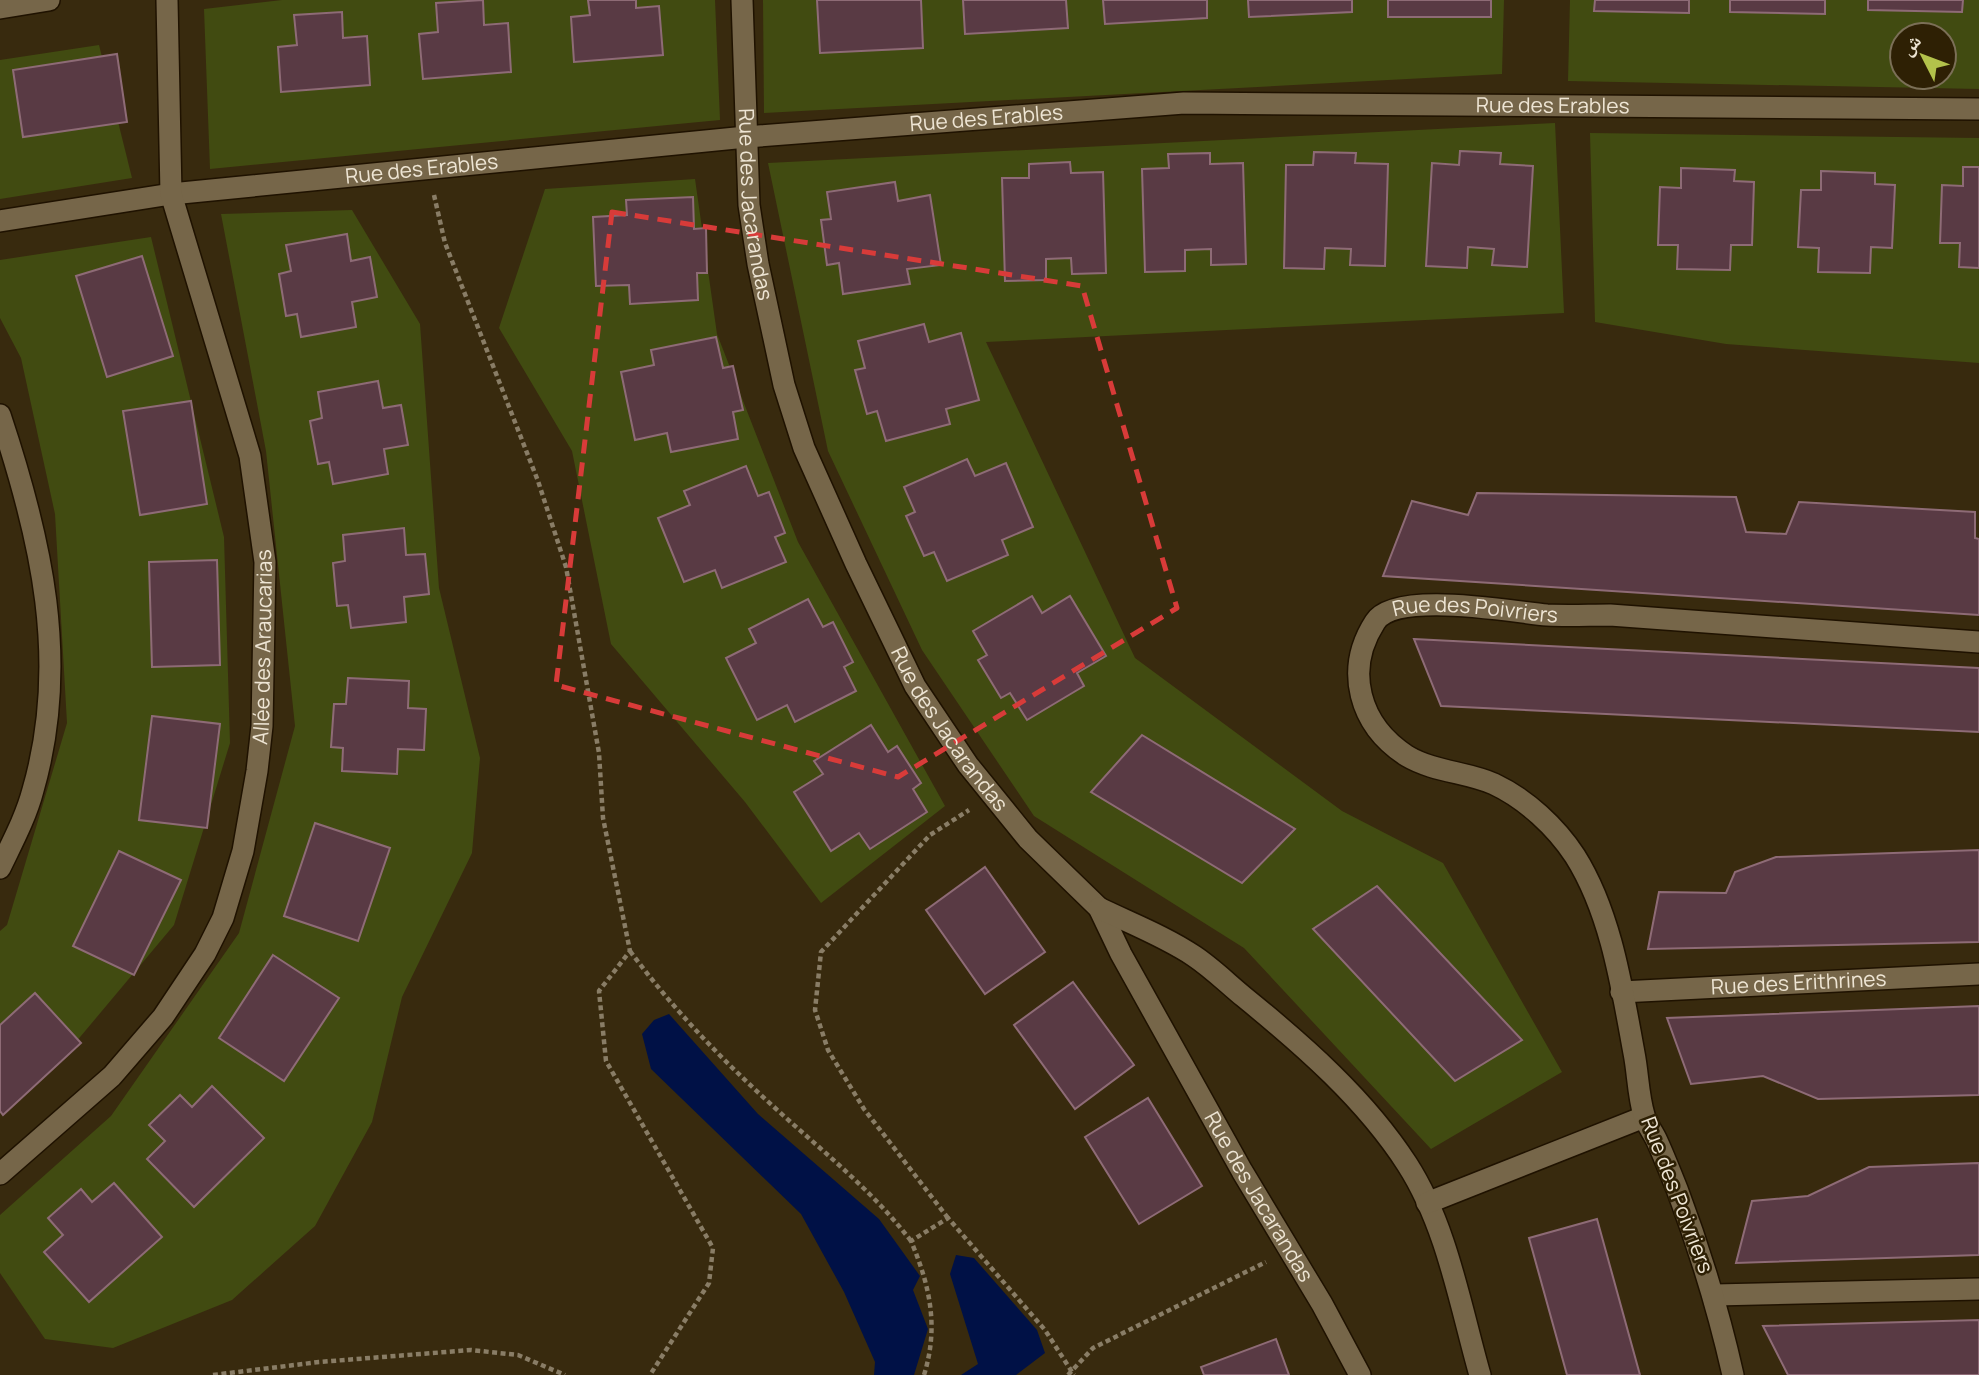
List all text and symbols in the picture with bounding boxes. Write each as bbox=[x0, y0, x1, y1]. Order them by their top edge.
north arrow bbox=[1888, 21, 1958, 91]
text: ش bbox=[1894, 28, 1927, 61]
street label: Rue des Erables bbox=[1476, 90, 1630, 119]
street label: Rue des Erables bbox=[909, 97, 1064, 137]
street label: Rue des Jacarandas bbox=[733, 108, 780, 303]
street label: Rue des Erables bbox=[344, 147, 499, 190]
street label: Allée des Araucarias bbox=[245, 548, 278, 746]
street label: Rue des Poivriers bbox=[1389, 590, 1558, 628]
street label: Rue des Jacarandas bbox=[885, 642, 1015, 817]
street label: Rue des Erithrines bbox=[1710, 964, 1887, 1000]
street label: Rue des Jacarandas bbox=[1199, 1106, 1321, 1287]
street label: Rue des Poivriers bbox=[1635, 1112, 1721, 1277]

